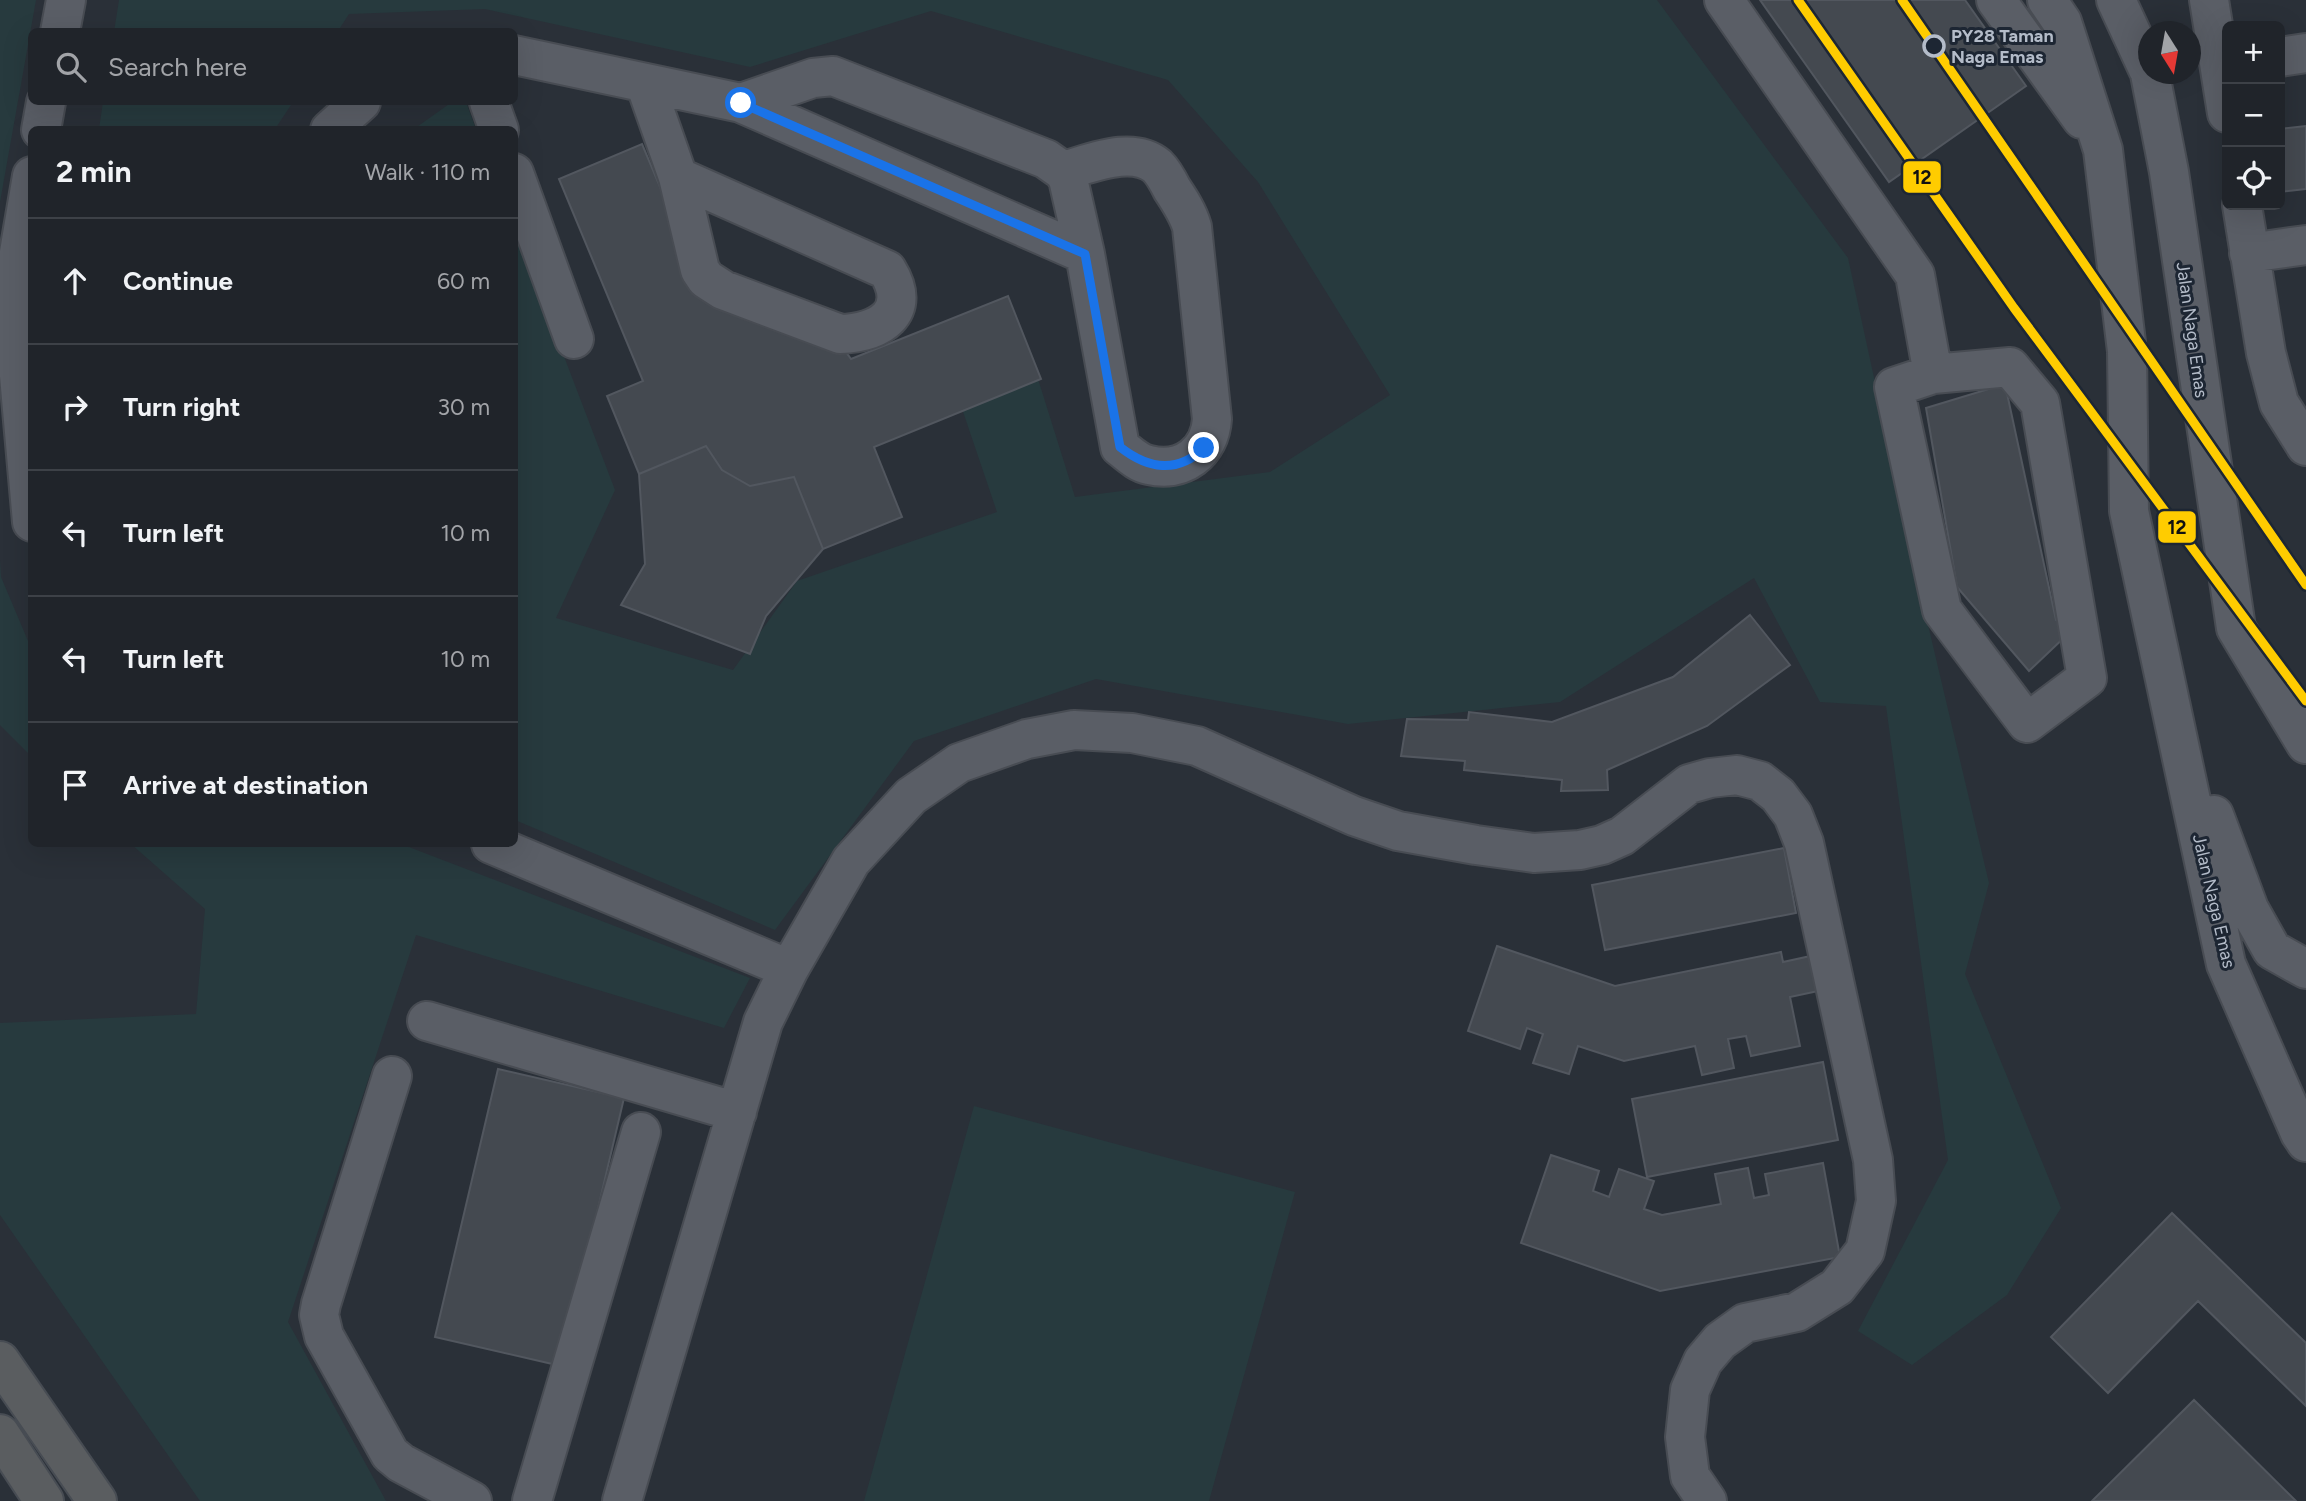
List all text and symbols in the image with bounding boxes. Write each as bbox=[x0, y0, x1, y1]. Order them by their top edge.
north arrow bbox=[2138, 21, 2201, 84]
map controls bbox=[2222, 21, 2285, 210]
button: + bbox=[2222, 21, 2285, 84]
place label: PY28 Taman Naga Emas bbox=[1951, 25, 2054, 68]
search box bbox=[28, 28, 518, 105]
marker: PY28 Taman Naga Emas bbox=[1923, 35, 1945, 57]
icon: search bbox=[52, 48, 90, 86]
text: Search here bbox=[108, 51, 247, 83]
button: − bbox=[2222, 84, 2285, 147]
route start bbox=[725, 87, 756, 118]
button: locate bbox=[2222, 147, 2285, 210]
text: 2 min bbox=[56, 153, 132, 190]
text: Walk · 110 m bbox=[365, 158, 490, 186]
line badge: 12 bbox=[1902, 160, 1942, 194]
text: 12 bbox=[1912, 166, 1932, 189]
street label: Jalan Naga Emas bbox=[2172, 261, 2212, 399]
icon: ahead bbox=[56, 262, 94, 300]
text: Continue bbox=[123, 265, 233, 297]
text: 60 m bbox=[437, 267, 490, 295]
icon: right bbox=[56, 388, 94, 426]
text: Turn right bbox=[123, 391, 240, 423]
text: 30 m bbox=[437, 393, 490, 421]
route end bbox=[1188, 432, 1219, 463]
line badge: 12 bbox=[2157, 510, 2197, 544]
icon: left bbox=[56, 514, 94, 552]
text: 12 bbox=[2167, 516, 2187, 539]
text: Turn left bbox=[123, 517, 224, 549]
text: 10 m bbox=[441, 519, 490, 547]
icon: left bbox=[56, 640, 94, 678]
text: Turn left bbox=[123, 643, 224, 675]
text: 10 m bbox=[441, 645, 490, 673]
icon: arrive bbox=[56, 766, 94, 804]
text: Arrive at destination bbox=[123, 769, 368, 801]
street label: Jalan Naga Emas bbox=[2188, 832, 2240, 970]

